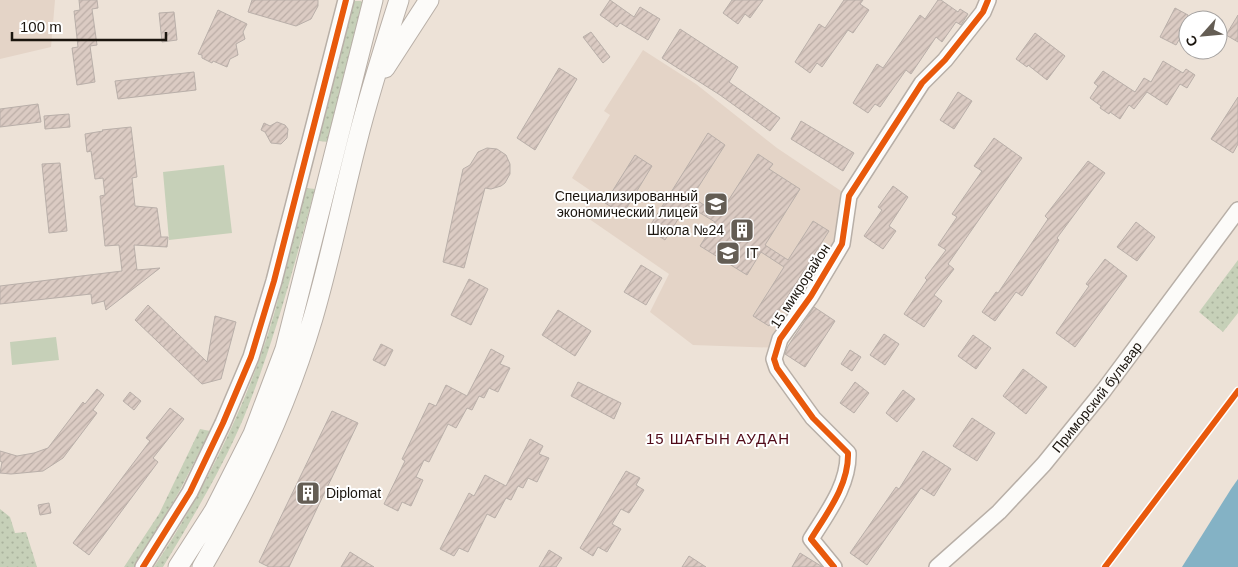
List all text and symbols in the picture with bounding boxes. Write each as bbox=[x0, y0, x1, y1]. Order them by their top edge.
scale bar bbox=[12, 10, 166, 42]
north arrow bbox=[1178, 10, 1228, 60]
text: 100 m bbox=[20, 18, 62, 35]
text: С bbox=[1182, 33, 1201, 49]
place label: Специализированный экономический лицей bbox=[555, 188, 698, 220]
school or university icon: Специализированный экономический лицей bbox=[703, 191, 729, 217]
building icon: Школа №24 bbox=[729, 217, 755, 243]
place label: Школа №24 bbox=[647, 222, 724, 238]
school or university icon: IT bbox=[715, 240, 741, 266]
street label: 15 микрорайон bbox=[767, 241, 833, 331]
place label: IT bbox=[746, 245, 759, 261]
street label: Приморский бульвар bbox=[1049, 338, 1145, 456]
district label: 15 ШАҒЫН АУДАН bbox=[646, 430, 790, 447]
building icon: Diplomat bbox=[295, 480, 321, 506]
place label: Diplomat bbox=[326, 485, 381, 501]

